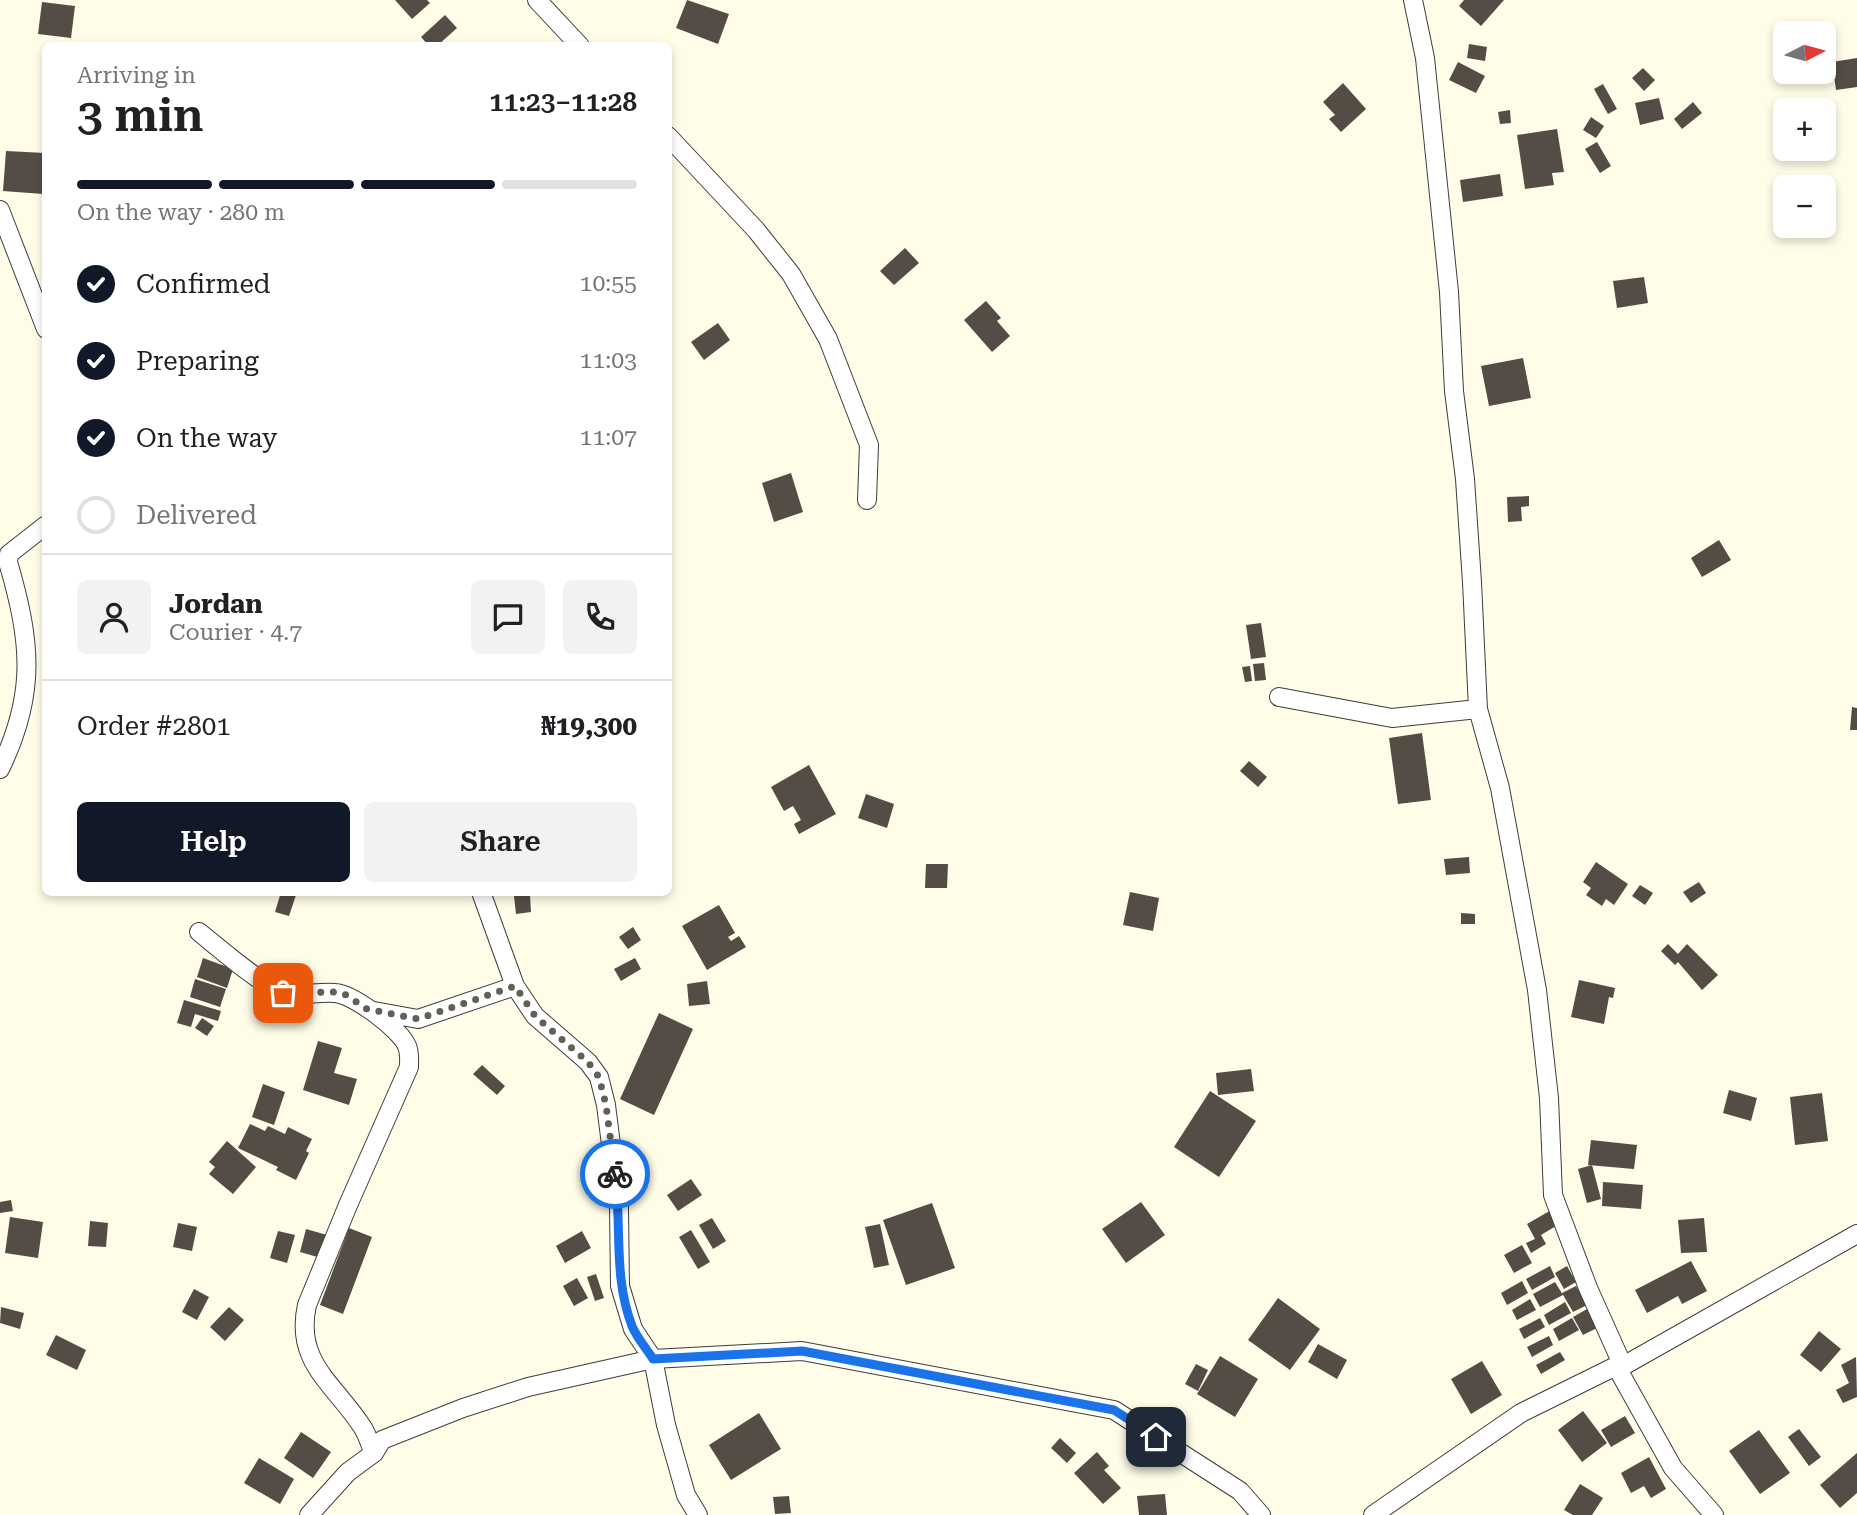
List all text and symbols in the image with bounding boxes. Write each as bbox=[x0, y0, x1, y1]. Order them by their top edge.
north arrow bbox=[1773, 21, 1836, 84]
map controls bbox=[1773, 21, 1836, 238]
text: Arriving in bbox=[77, 62, 196, 89]
text: 11:23–11:28 bbox=[489, 87, 637, 117]
text: 3 min bbox=[77, 88, 204, 142]
button: + bbox=[1773, 98, 1836, 161]
button: − bbox=[1773, 175, 1836, 238]
text: On the way · 280 m bbox=[77, 199, 285, 226]
icon: check bbox=[77, 265, 115, 303]
text: Confirmed bbox=[136, 269, 271, 299]
text: 10:55 bbox=[580, 270, 637, 297]
icon: check bbox=[77, 342, 115, 380]
text: Preparing bbox=[136, 346, 259, 376]
text: 11:03 bbox=[580, 347, 637, 374]
icon: check bbox=[77, 419, 115, 457]
text: On the way bbox=[136, 423, 277, 453]
text: 11:07 bbox=[580, 424, 637, 451]
text: Delivered bbox=[136, 500, 257, 530]
button: person bbox=[77, 580, 151, 654]
button: chat bbox=[471, 580, 545, 654]
button: phone bbox=[563, 580, 637, 654]
text: Jordan bbox=[169, 589, 263, 619]
text: Courier · 4.7 bbox=[169, 619, 302, 646]
text: Order #2801 bbox=[77, 711, 231, 741]
text: ₦19,300 bbox=[541, 711, 637, 741]
button: Help bbox=[77, 802, 350, 882]
button: Share bbox=[364, 802, 637, 882]
pin bbox=[253, 963, 313, 1023]
icon: bag bbox=[264, 974, 302, 1012]
courier bbox=[580, 1139, 650, 1209]
icon: bike bbox=[596, 1155, 634, 1193]
pin bbox=[1126, 1407, 1186, 1467]
icon: home bbox=[1137, 1418, 1175, 1456]

